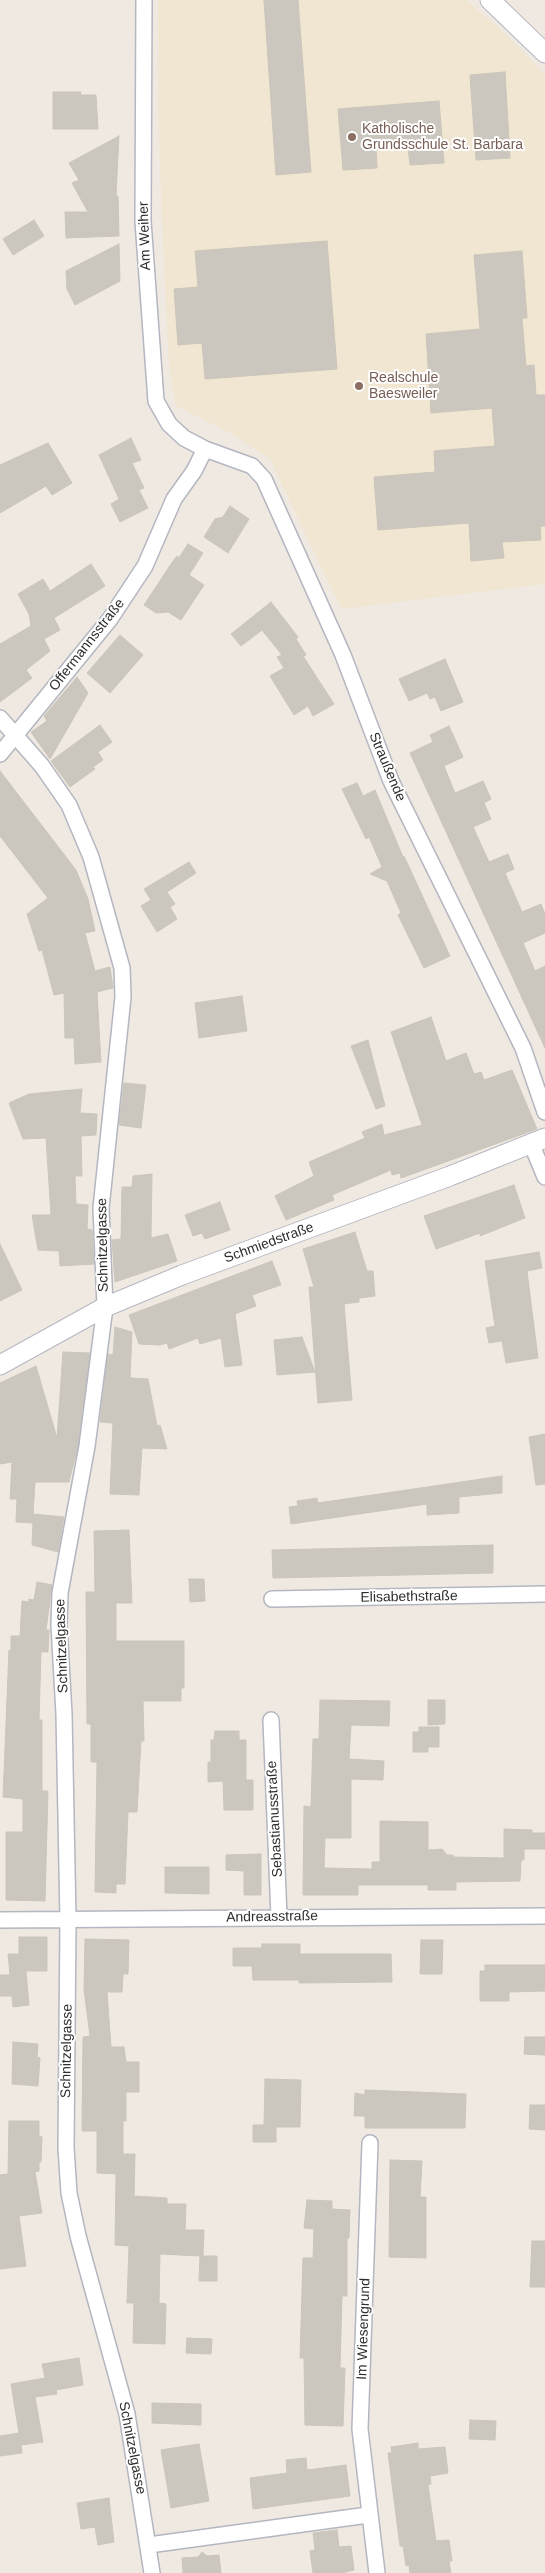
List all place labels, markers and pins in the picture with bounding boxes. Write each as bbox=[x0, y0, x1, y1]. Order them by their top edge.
place label: Katholische Grundsschule St. Barbara bbox=[362, 121, 523, 154]
marker: Katholische Grundsschule St. Barbara bbox=[346, 131, 358, 143]
place label: Realschule Baesweiler bbox=[369, 370, 438, 402]
marker: Realschule Baesweiler bbox=[353, 380, 365, 392]

